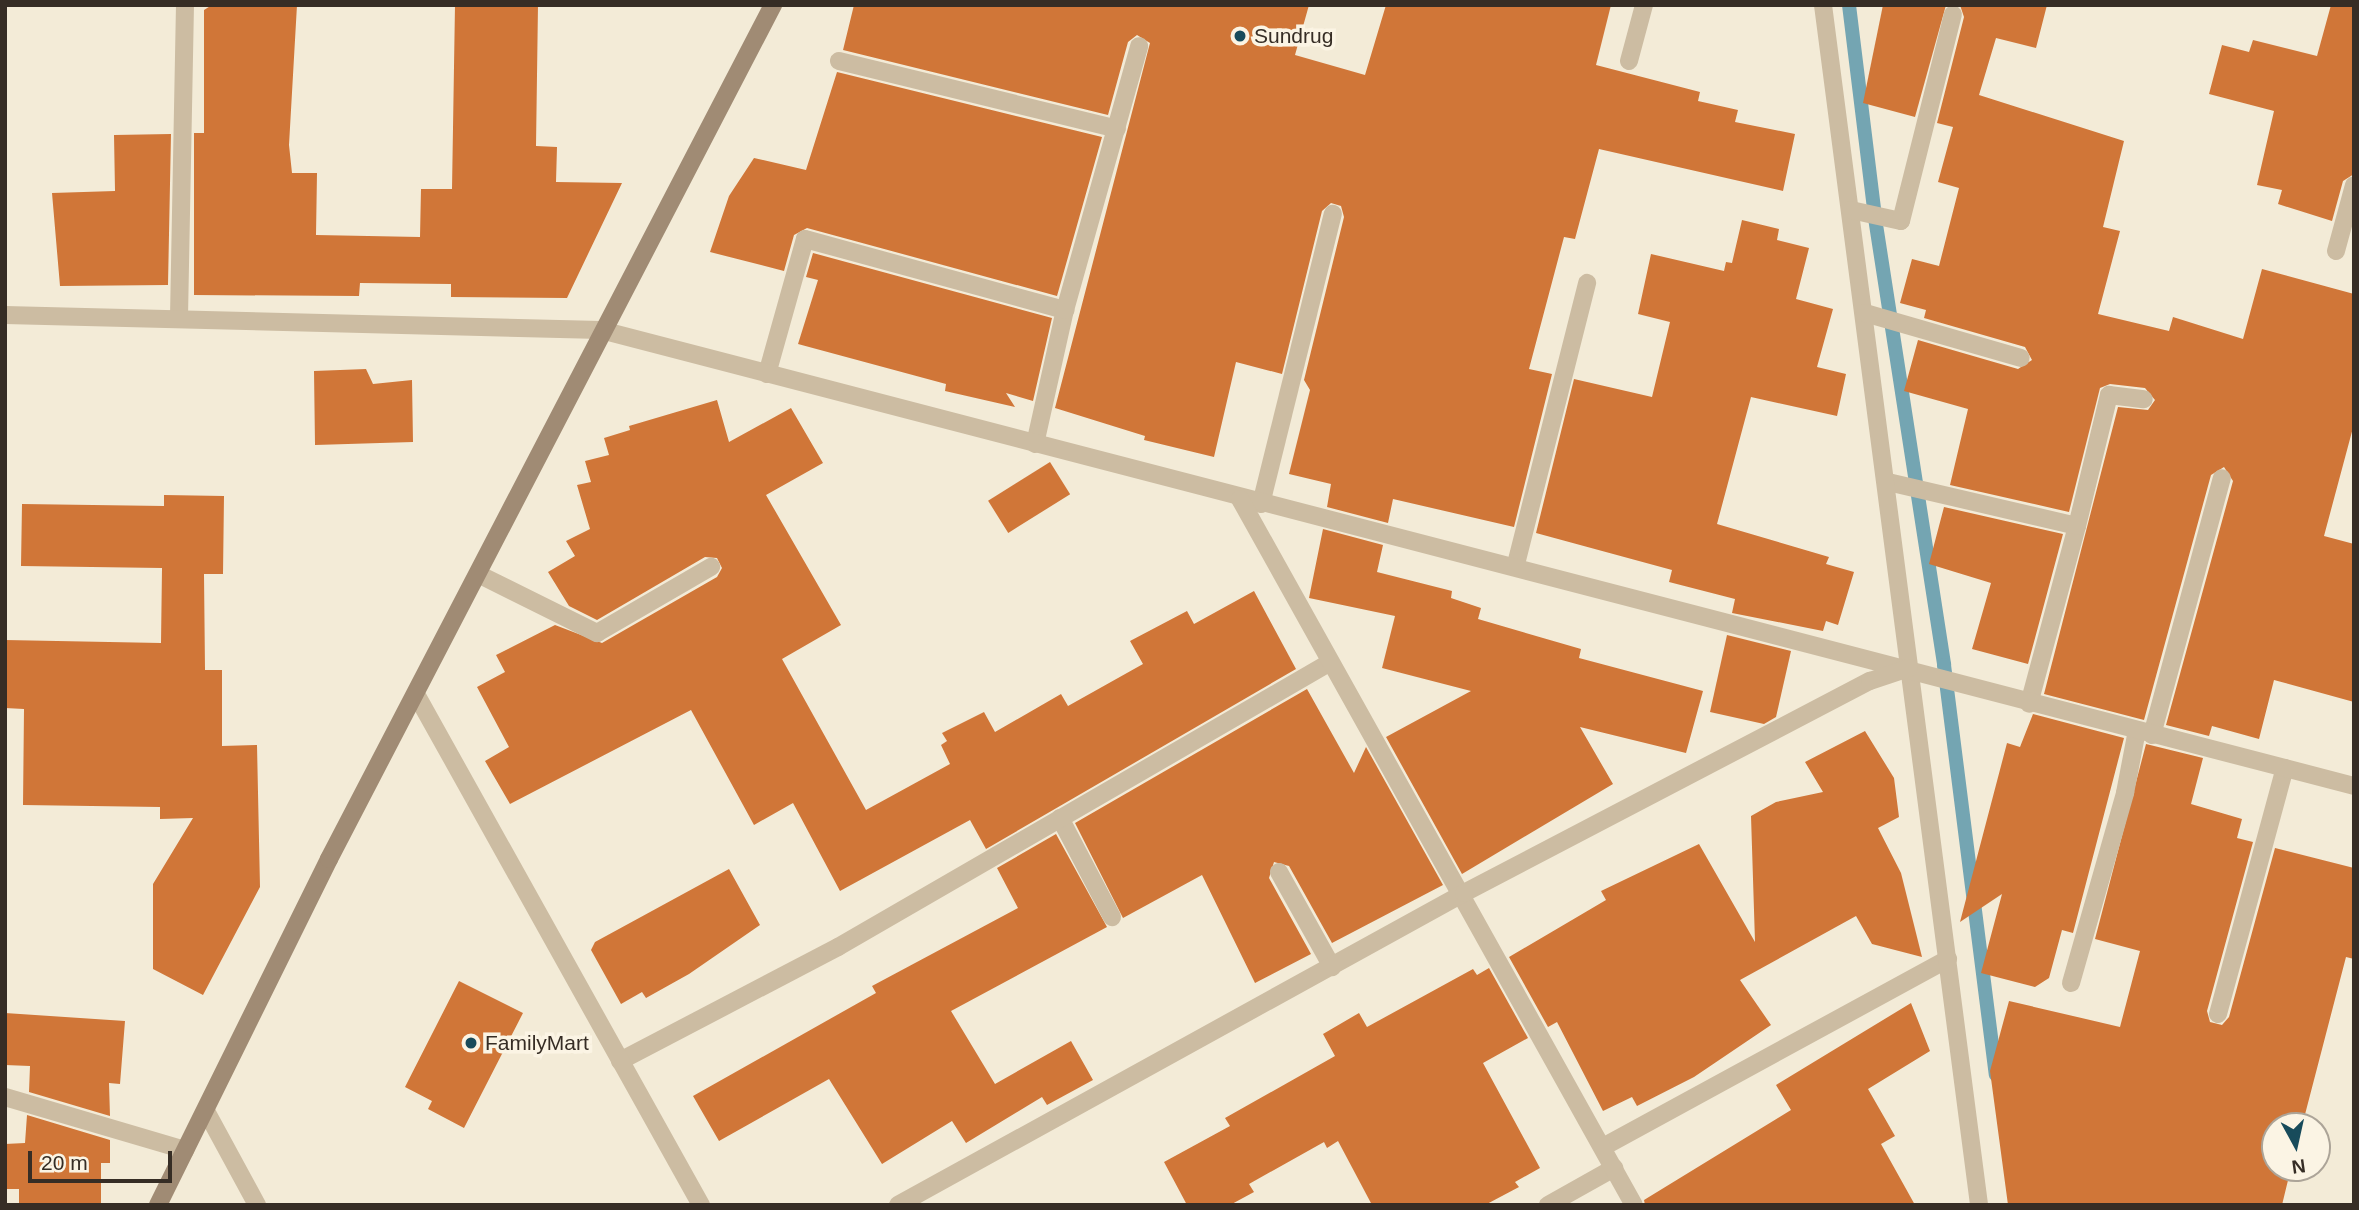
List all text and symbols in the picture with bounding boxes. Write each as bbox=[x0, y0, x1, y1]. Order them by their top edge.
place label: Sundrug bbox=[1254, 23, 1333, 49]
marker: Sundrug bbox=[1232, 28, 1248, 44]
place label: FamilyMart bbox=[485, 1030, 589, 1056]
marker: FamilyMart bbox=[463, 1035, 479, 1051]
north arrow bbox=[2261, 1112, 2331, 1182]
scale bar bbox=[32, 1136, 175, 1180]
text: 20 m bbox=[41, 1151, 88, 1174]
text: N bbox=[2290, 1155, 2307, 1178]

